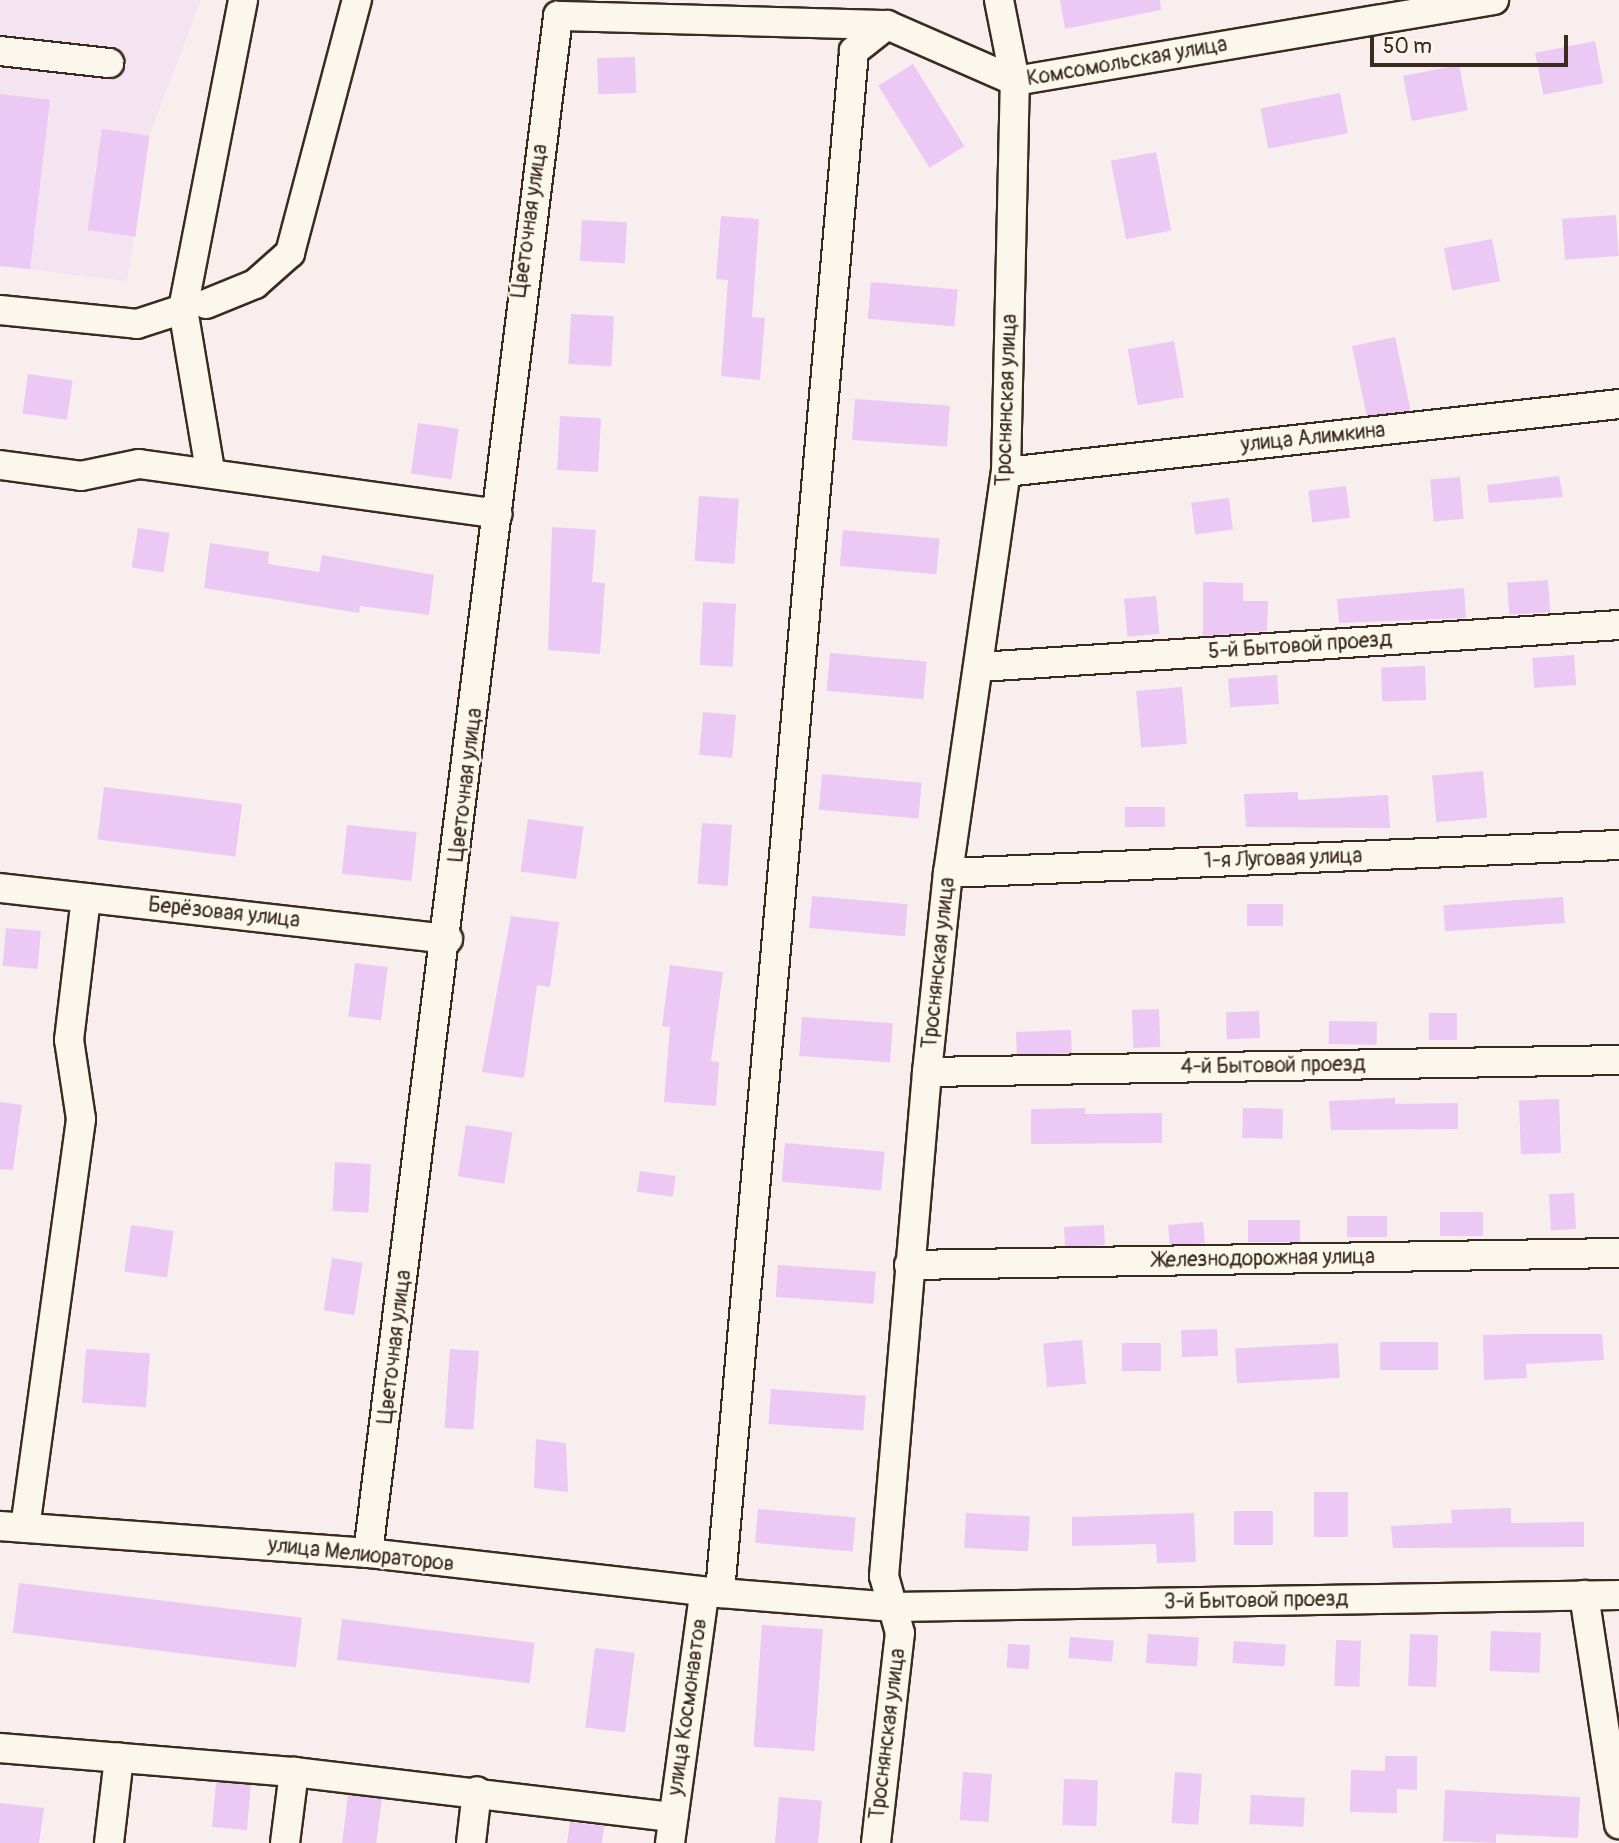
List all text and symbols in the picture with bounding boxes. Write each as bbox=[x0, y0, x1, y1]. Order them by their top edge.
scale bar bbox=[1374, 21, 1572, 65]
street label: Комсомольская улица bbox=[1025, 32, 1229, 92]
text: 50 m bbox=[1383, 33, 1432, 60]
street label: Цветочная улица bbox=[507, 143, 553, 299]
street label: Троснянская улица bbox=[991, 313, 1023, 487]
street label: улица Алимкина bbox=[1240, 418, 1386, 458]
street label: 5-й Бытовой проезд bbox=[1207, 627, 1393, 665]
street label: Цветочная улица bbox=[444, 707, 488, 863]
street label: 1-я Луговая улица bbox=[1203, 844, 1363, 874]
street label: Троснянская улица bbox=[917, 876, 961, 1050]
street label: Берёзовая улица bbox=[147, 893, 301, 933]
street label: 4-й Бытовой проезд bbox=[1180, 1052, 1366, 1080]
street label: Железнодорожная улица bbox=[1153, 1244, 1375, 1274]
street label: Цветочная улица bbox=[373, 1269, 417, 1425]
street label: улица Мелиораторов bbox=[267, 1533, 455, 1577]
street label: 3-й Бытовой проезд bbox=[1164, 1587, 1348, 1615]
street label: улица Космонавтов bbox=[663, 1617, 713, 1797]
street label: Троснянская улица bbox=[865, 1647, 911, 1821]

